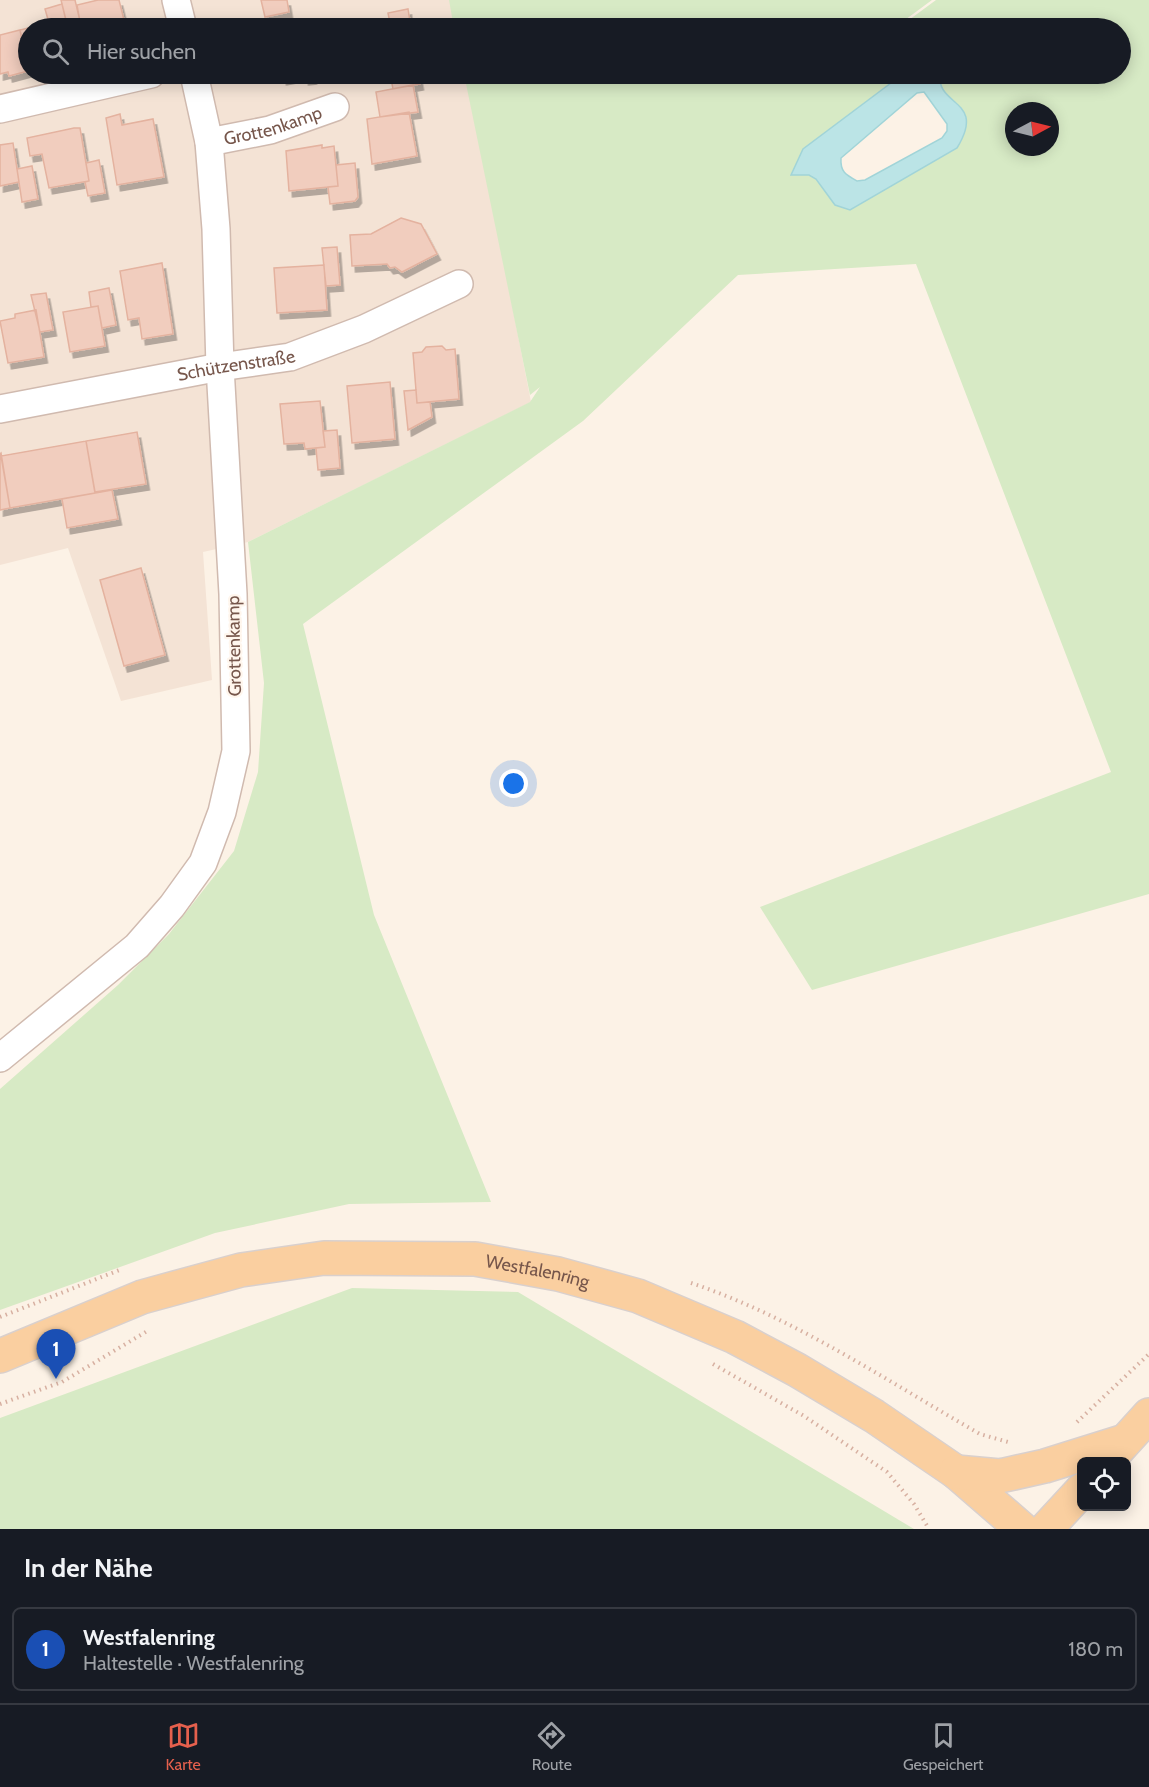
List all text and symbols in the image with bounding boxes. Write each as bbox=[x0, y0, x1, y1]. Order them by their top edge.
search box bbox=[18, 18, 1131, 84]
icon: search bbox=[39, 35, 72, 68]
text: Hier suchen bbox=[87, 38, 196, 65]
street label: Grottenkamp bbox=[222, 101, 325, 150]
north arrow bbox=[1005, 102, 1059, 156]
street label: Schützenstraße bbox=[175, 345, 298, 386]
street label: Grottenkamp bbox=[222, 595, 246, 697]
your location bbox=[499, 769, 528, 798]
street label: Westfalenring bbox=[484, 1250, 593, 1293]
pin: 1 bbox=[36, 1330, 76, 1379]
map controls bbox=[1077, 1457, 1131, 1511]
button: locate bbox=[1077, 1457, 1131, 1511]
text: In der Nähe bbox=[24, 1552, 153, 1584]
text: Westfalenring bbox=[83, 1624, 215, 1651]
text: 1 bbox=[42, 1637, 49, 1661]
text: 180 m bbox=[1068, 1637, 1123, 1661]
text: Haltestelle · Westfalenring bbox=[83, 1651, 304, 1675]
tab: Karte bbox=[166, 1719, 201, 1774]
tab: Route bbox=[532, 1719, 572, 1774]
tab: Gespeichert bbox=[903, 1719, 983, 1774]

